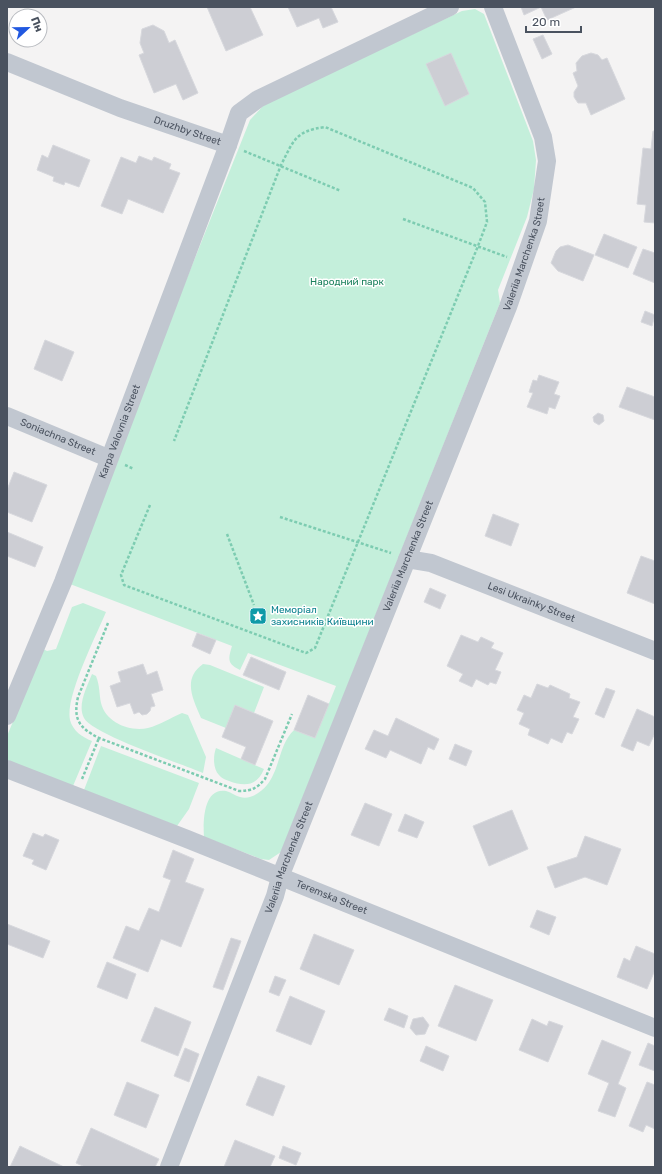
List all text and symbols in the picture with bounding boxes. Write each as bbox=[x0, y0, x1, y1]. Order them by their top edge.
north arrow bbox=[8, 8, 48, 48]
scale bar bbox=[526, 8, 581, 34]
text: Пн bbox=[28, 15, 46, 34]
text: 20 m bbox=[532, 15, 560, 29]
street label: Druzhby Street bbox=[152, 114, 222, 148]
street label: Valeriia Marchenka Street bbox=[501, 197, 547, 313]
park label: Народний парк bbox=[310, 276, 385, 288]
street label: Karpa Valovnia Street bbox=[97, 383, 143, 480]
street label: Soniachna Street bbox=[18, 416, 97, 458]
street label: Valeriia Marchenka Street bbox=[381, 499, 436, 614]
street label: Lesi Ukrainky Street bbox=[486, 580, 577, 625]
place label: Меморіал захисників Київщини bbox=[271, 604, 374, 628]
place icon: Меморіал захисників Київщини bbox=[248, 606, 268, 626]
street label: Valeriia Marchenka Street bbox=[263, 800, 316, 915]
street label: Teremska Street bbox=[294, 878, 369, 917]

